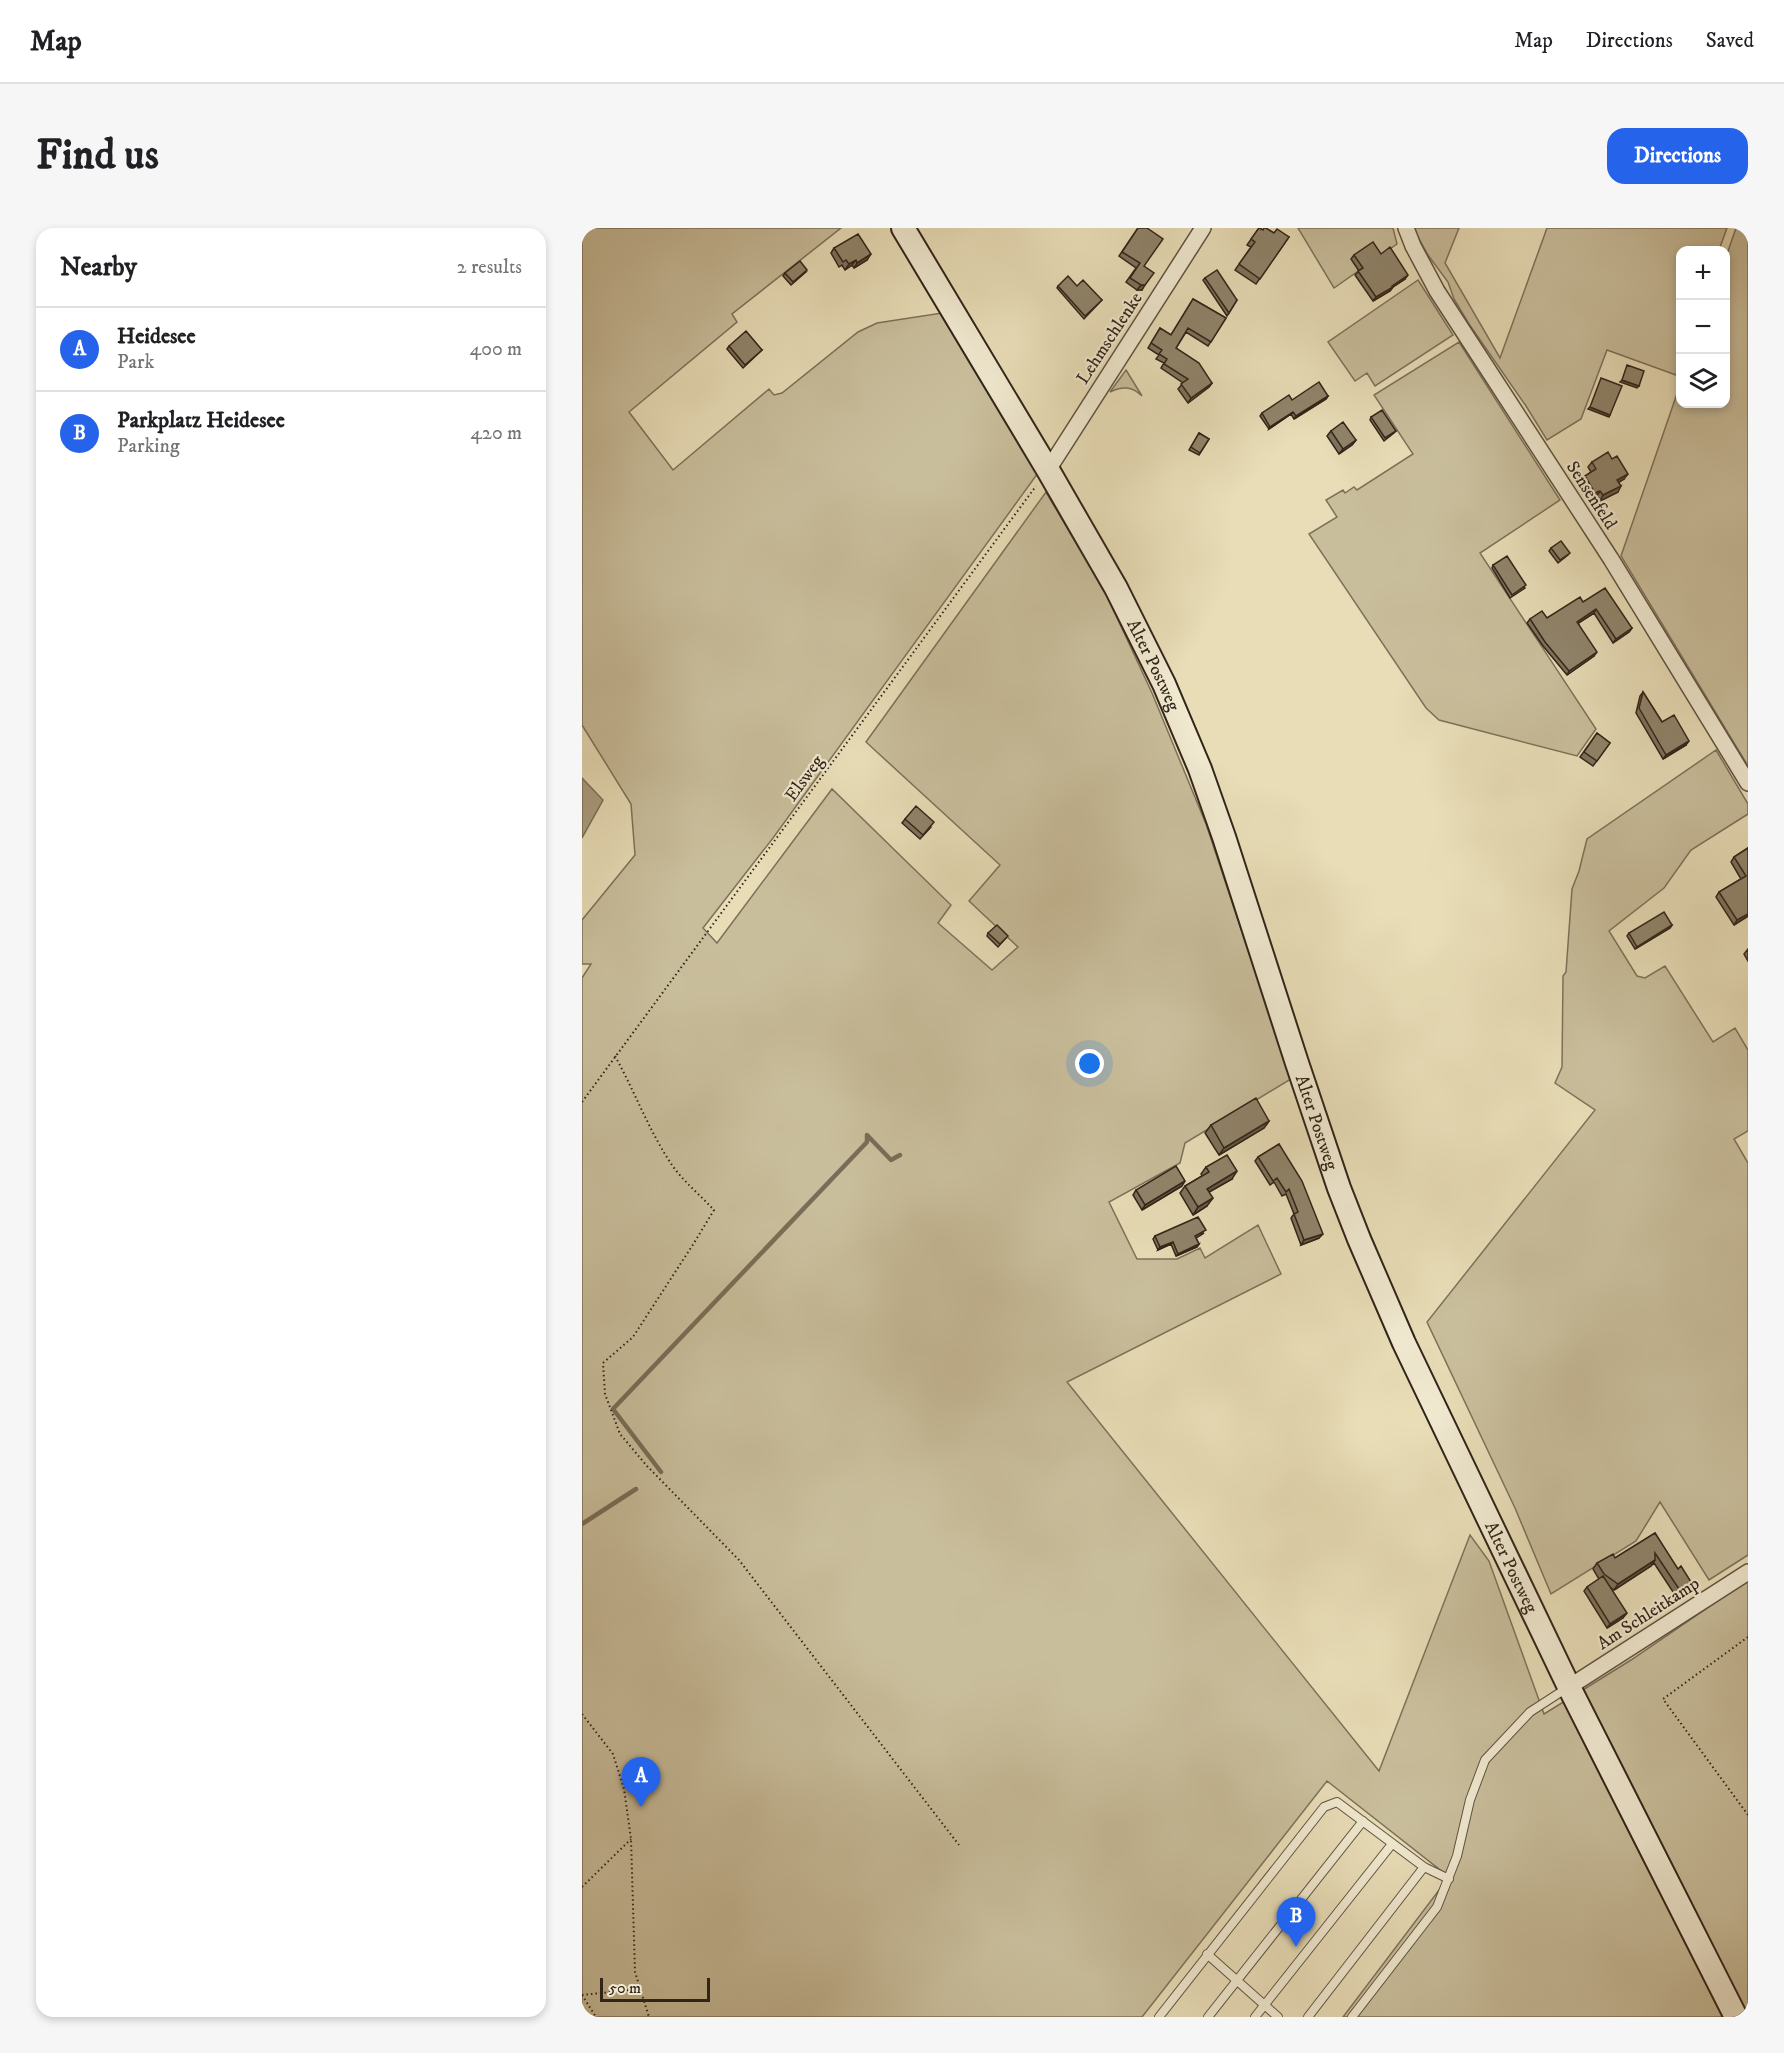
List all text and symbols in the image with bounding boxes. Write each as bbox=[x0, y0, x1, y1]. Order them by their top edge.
text: Map bbox=[30, 24, 82, 59]
text: Map bbox=[1514, 28, 1553, 54]
text: Directions bbox=[1586, 28, 1673, 54]
text: Saved bbox=[1706, 28, 1754, 54]
button: Directions bbox=[1607, 128, 1748, 184]
text: Find us bbox=[36, 130, 159, 182]
map controls bbox=[1676, 246, 1730, 408]
button: + bbox=[1676, 246, 1730, 300]
text: Nearby bbox=[60, 251, 137, 284]
text: 2 results bbox=[457, 255, 522, 280]
street label: Lehmschlenke bbox=[1072, 289, 1148, 389]
button: − bbox=[1676, 300, 1730, 354]
text: Heidesee bbox=[117, 323, 196, 350]
text: A bbox=[73, 337, 86, 362]
text: 400 m bbox=[470, 337, 522, 362]
text: Park bbox=[117, 350, 154, 375]
button: layers bbox=[1676, 354, 1730, 408]
text: Parkplatz Heidesee bbox=[117, 407, 285, 434]
text: B bbox=[73, 421, 86, 446]
text: 420 m bbox=[471, 421, 522, 446]
text: Parking bbox=[117, 434, 180, 459]
street label: Sensenfeld bbox=[1561, 457, 1621, 534]
street label: Alter Postweg bbox=[1121, 616, 1184, 715]
street label: Elsweg bbox=[781, 751, 829, 806]
your location bbox=[1075, 1049, 1104, 1078]
street label: Alter Postweg bbox=[1290, 1072, 1342, 1173]
street label: Alter Postweg bbox=[1479, 1518, 1542, 1617]
street label: Am Schleitkamp bbox=[1593, 1573, 1704, 1655]
pin: A bbox=[622, 1758, 660, 1807]
pin: B bbox=[1276, 1898, 1316, 1947]
scale bar bbox=[600, 1975, 710, 2002]
text: 50 m bbox=[609, 1978, 641, 1998]

